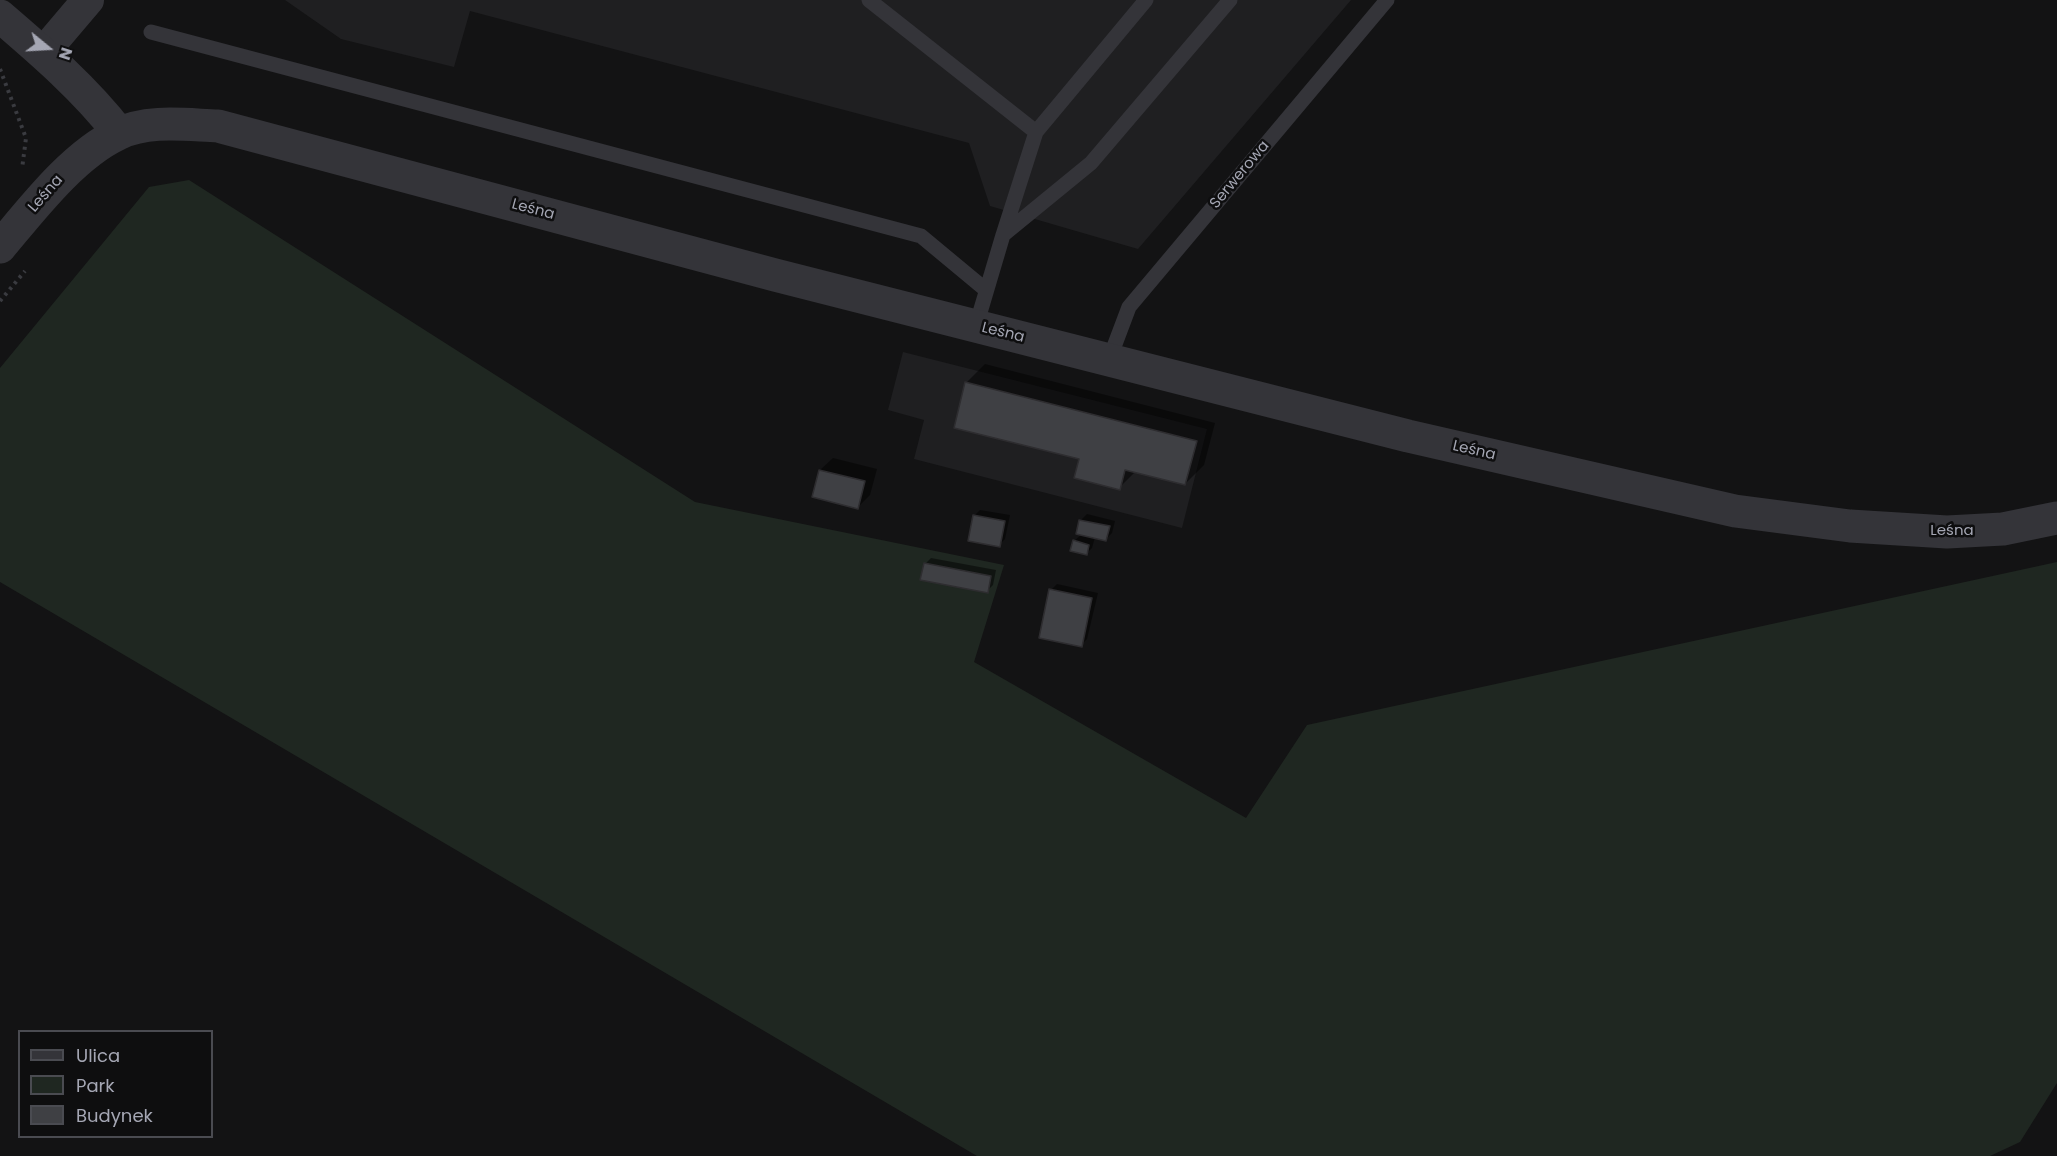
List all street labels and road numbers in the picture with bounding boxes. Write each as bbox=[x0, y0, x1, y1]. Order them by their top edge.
street label: Serwerowa bbox=[1206, 137, 1274, 213]
street label: Leśna bbox=[25, 172, 67, 216]
street label: Leśna bbox=[510, 196, 556, 224]
street label: Leśna bbox=[980, 319, 1026, 347]
street label: Leśna bbox=[1451, 437, 1497, 465]
street label: Leśna bbox=[1930, 522, 1974, 540]

